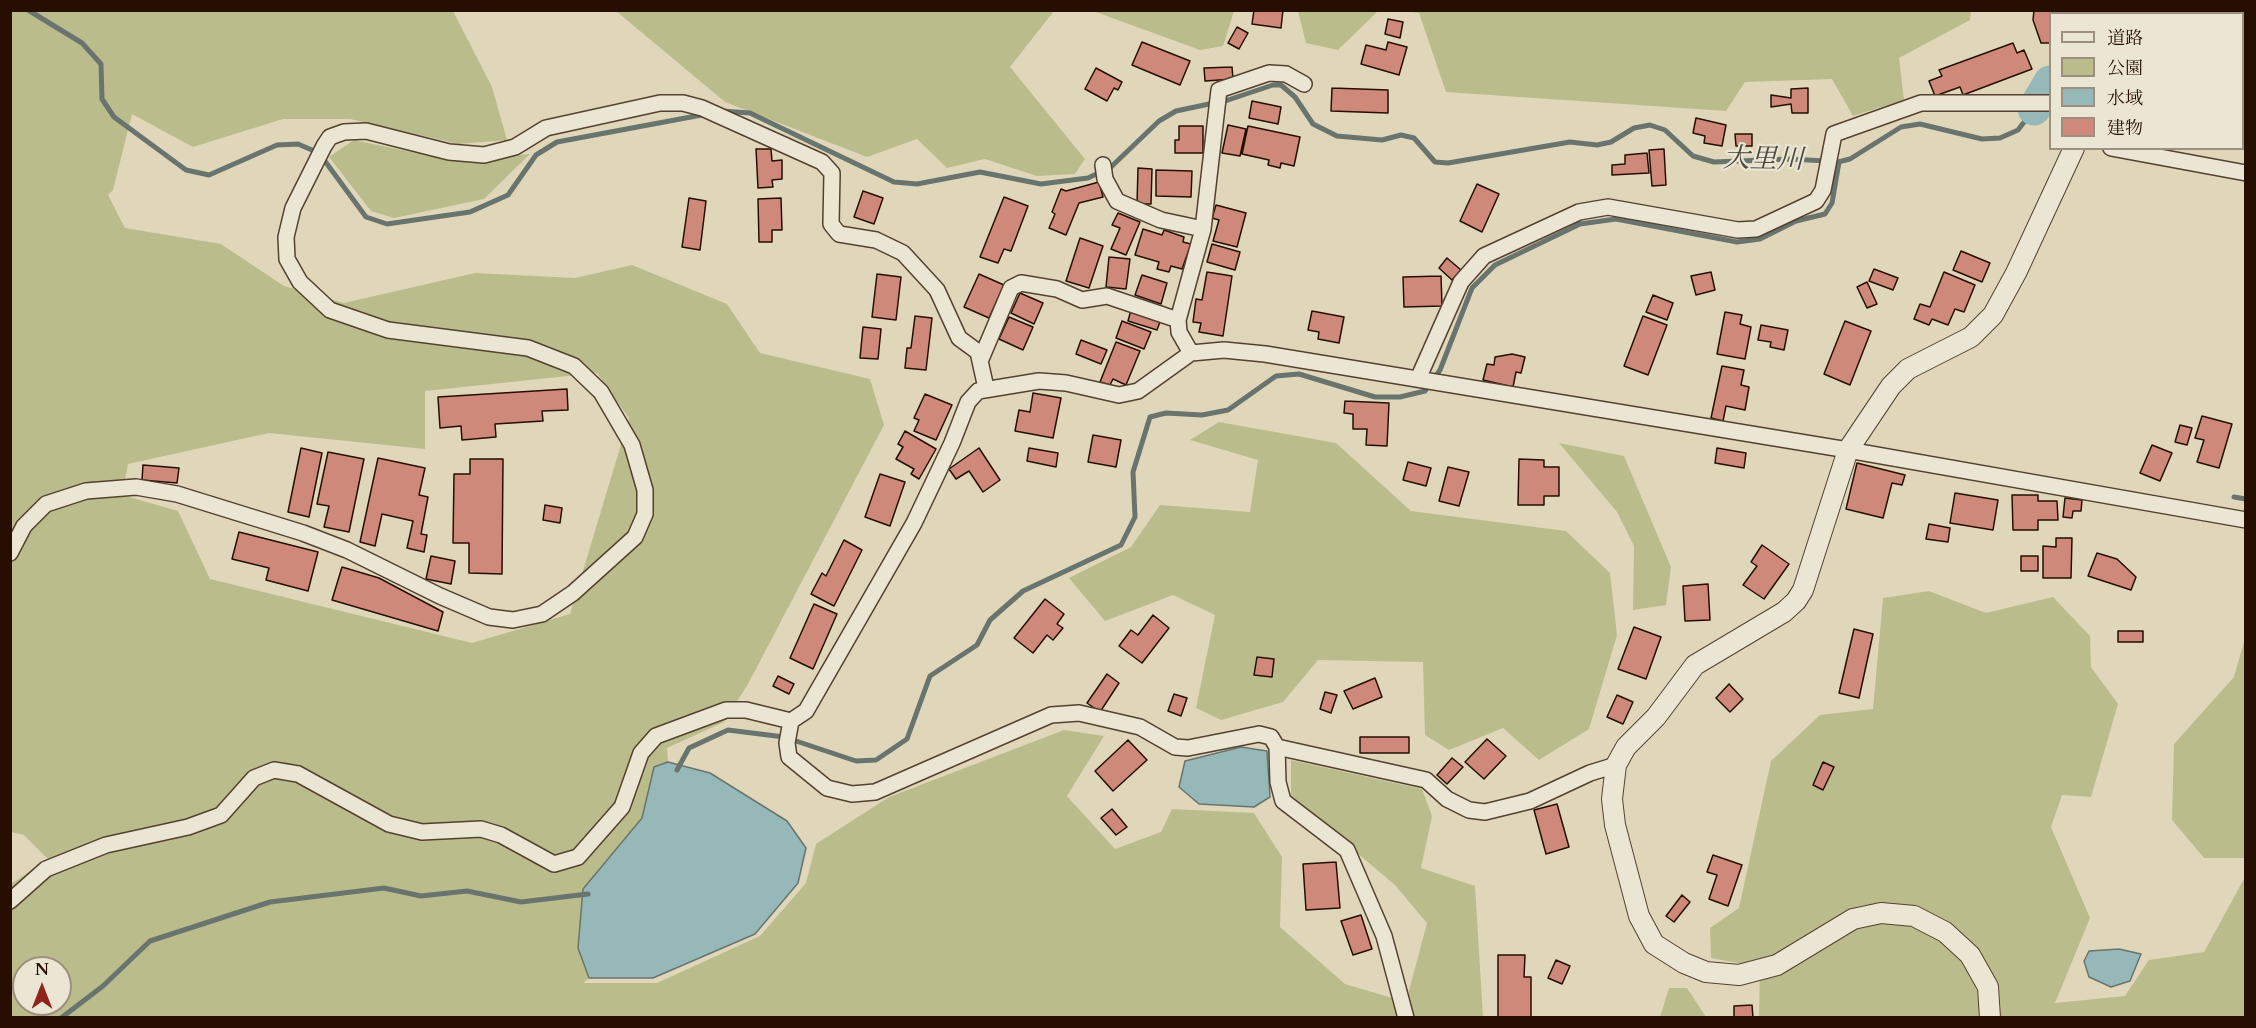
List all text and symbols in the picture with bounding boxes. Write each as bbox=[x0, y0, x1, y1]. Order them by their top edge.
legend bbox=[2049, 12, 2244, 150]
text: 道路 bbox=[2107, 26, 2143, 51]
text: 公園 bbox=[2107, 56, 2143, 81]
text: 水域 bbox=[2107, 86, 2143, 111]
text: 建物 bbox=[2107, 116, 2143, 141]
water label: 大里川 bbox=[1722, 144, 1804, 178]
north arrow bbox=[12, 956, 72, 1016]
text: N bbox=[35, 959, 49, 981]

